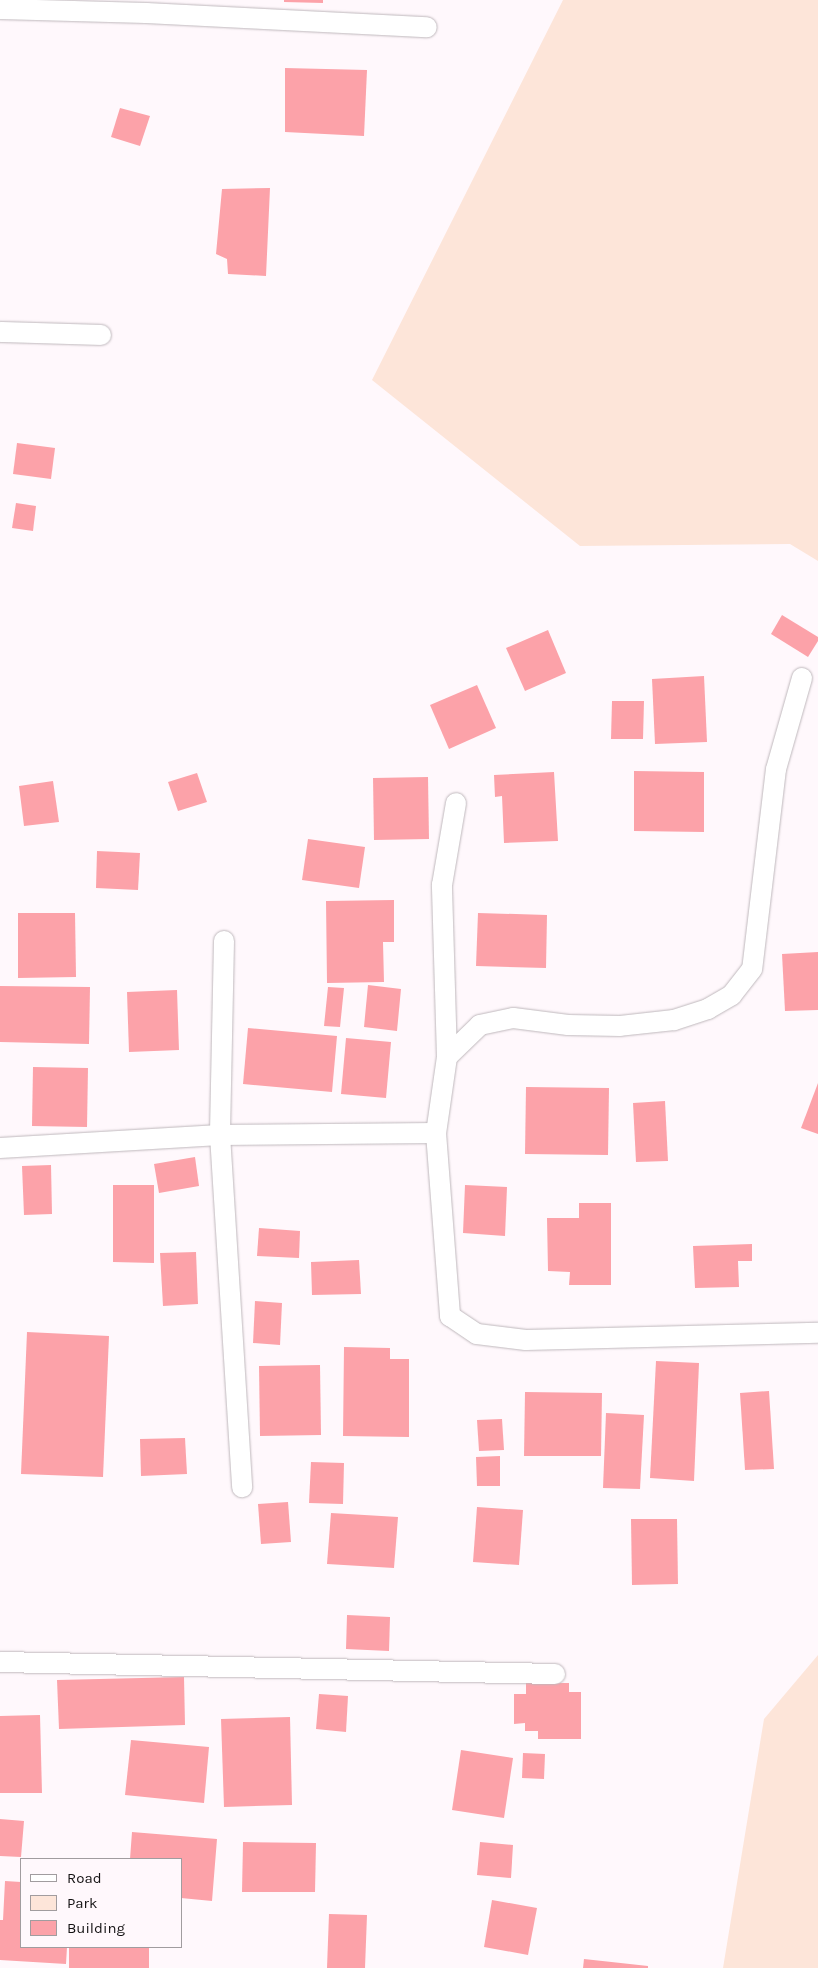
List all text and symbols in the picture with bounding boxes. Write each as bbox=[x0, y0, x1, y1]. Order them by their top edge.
legend bbox=[20, 1858, 182, 1948]
text: Road bbox=[67, 1869, 102, 1887]
text: Park bbox=[67, 1894, 97, 1912]
text: Building bbox=[67, 1919, 125, 1937]

